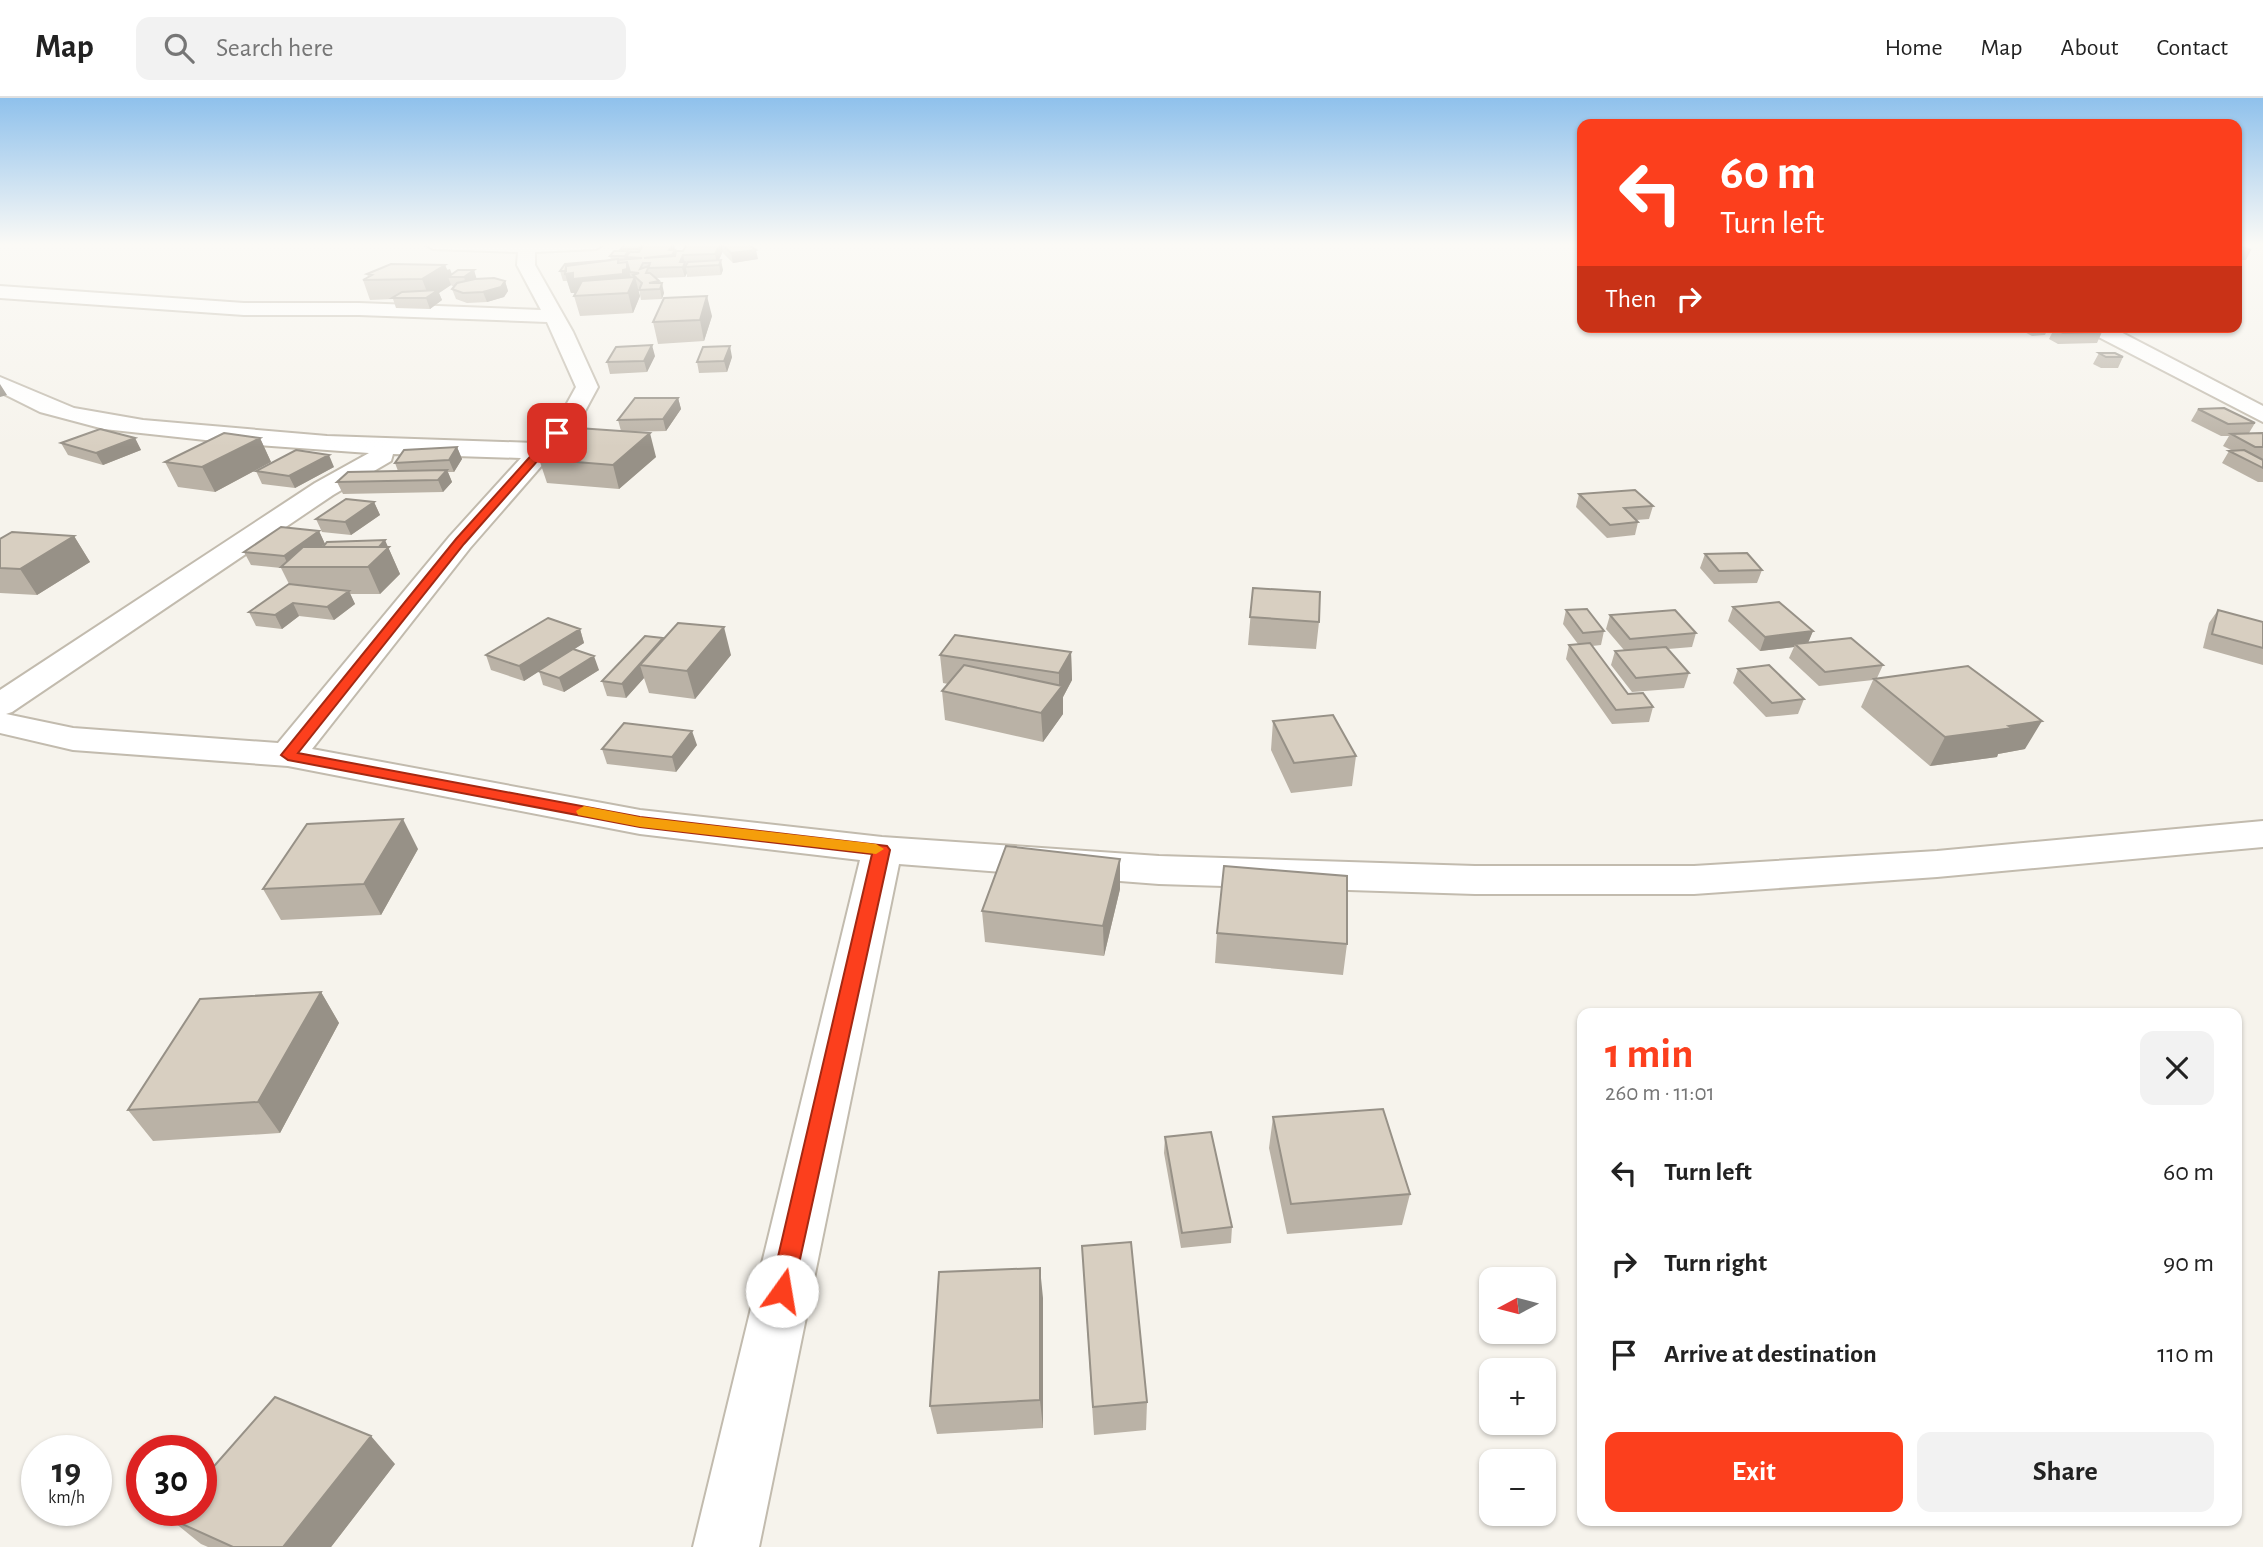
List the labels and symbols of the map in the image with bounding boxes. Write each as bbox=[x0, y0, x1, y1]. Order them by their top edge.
pin bbox=[527, 403, 587, 463]
position arrow bbox=[745, 1254, 819, 1328]
north arrow bbox=[1479, 1267, 1556, 1344]
speed limit sign: 30 bbox=[126, 1435, 217, 1526]

